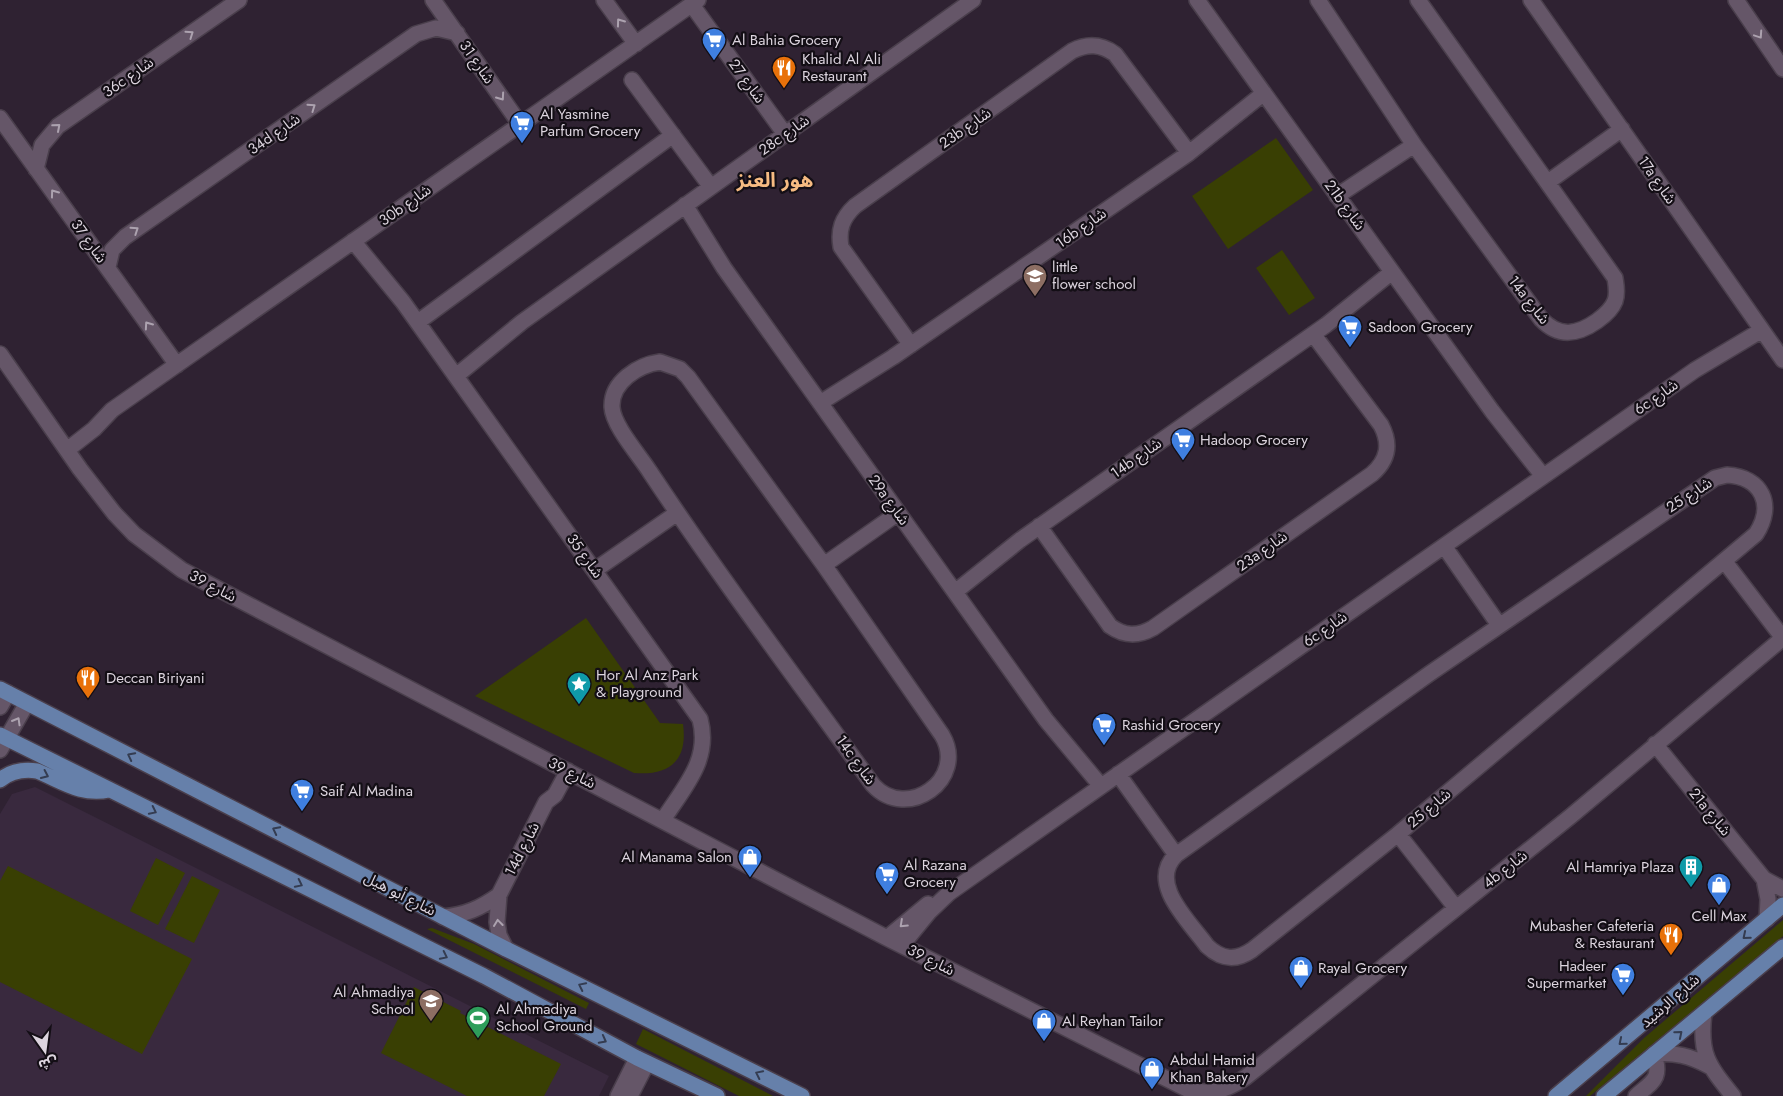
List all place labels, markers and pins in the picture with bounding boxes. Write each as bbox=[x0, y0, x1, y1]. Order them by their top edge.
supermarket icon: Al Bahia Grocery bbox=[701, 27, 727, 61]
place label: Al Bahia Grocery bbox=[732, 29, 841, 51]
place label: Khalid Al Ali Restaurant bbox=[802, 48, 881, 87]
restaurant icon: Khalid Al Ali Restaurant bbox=[771, 55, 797, 89]
place label: Al Yasmine Parfum Grocery bbox=[540, 103, 641, 142]
supermarket icon: Al Yasmine Parfum Grocery bbox=[509, 110, 535, 144]
place label: little flower school bbox=[1052, 256, 1136, 295]
school or university icon: little flower school bbox=[1022, 263, 1048, 297]
supermarket icon: Sadoon Grocery bbox=[1337, 314, 1363, 348]
place label: Sadoon Grocery bbox=[1368, 316, 1473, 338]
supermarket icon: Hadoop Grocery bbox=[1170, 427, 1196, 461]
place label: Hadoop Grocery bbox=[1200, 429, 1308, 451]
place label: Hor Al Anz Park & Playground bbox=[596, 664, 699, 703]
restaurant icon: Deccan Biriyani bbox=[75, 665, 101, 699]
place label: Deccan Biriyani bbox=[106, 667, 205, 689]
place icon: Hor Al Anz Park & Playground bbox=[566, 671, 592, 705]
supermarket icon: Rashid Grocery bbox=[1091, 712, 1117, 746]
place label: Rashid Grocery bbox=[1122, 714, 1221, 736]
supermarket icon: Saif Al Madina bbox=[289, 778, 315, 812]
place label: Saif Al Madina bbox=[320, 780, 413, 802]
shop icon: Al Manama Salon bbox=[737, 844, 763, 878]
place label: Al Manama Salon bbox=[621, 846, 732, 868]
place label: Al Razana Grocery bbox=[904, 854, 967, 893]
building icon: Al Hamriya Plaza bbox=[1678, 854, 1704, 888]
place label: Al Hamriya Plaza bbox=[1566, 856, 1674, 878]
supermarket icon: Al Razana Grocery bbox=[874, 861, 900, 895]
shop icon: Cell Max bbox=[1706, 872, 1732, 906]
place label: Cell Max bbox=[1691, 905, 1747, 927]
place label: Mubasher Cafeteria & Restaurant bbox=[1530, 915, 1654, 954]
restaurant icon: Mubasher Cafeteria & Restaurant bbox=[1658, 922, 1684, 956]
shop icon: Rayal Grocery bbox=[1288, 955, 1314, 989]
place label: Hadeer Supermarket bbox=[1527, 955, 1607, 994]
place label: Rayal Grocery bbox=[1318, 957, 1408, 979]
supermarket icon: Hadeer Supermarket bbox=[1610, 962, 1636, 996]
place label: Al Ahmadiya School bbox=[333, 981, 414, 1020]
school or university icon: Al Ahmadiya School bbox=[418, 988, 444, 1022]
place label: Al Ahmadiya School Ground bbox=[496, 998, 593, 1037]
sports icon: Al Ahmadiya School Ground bbox=[465, 1005, 491, 1039]
shop icon: Al Reyhan Tailor bbox=[1031, 1008, 1057, 1042]
place label: Al Reyhan Tailor bbox=[1062, 1010, 1164, 1032]
place label: Abdul Hamid Khan Bakery bbox=[1170, 1049, 1255, 1088]
shop icon: Abdul Hamid Khan Bakery bbox=[1139, 1056, 1165, 1090]

